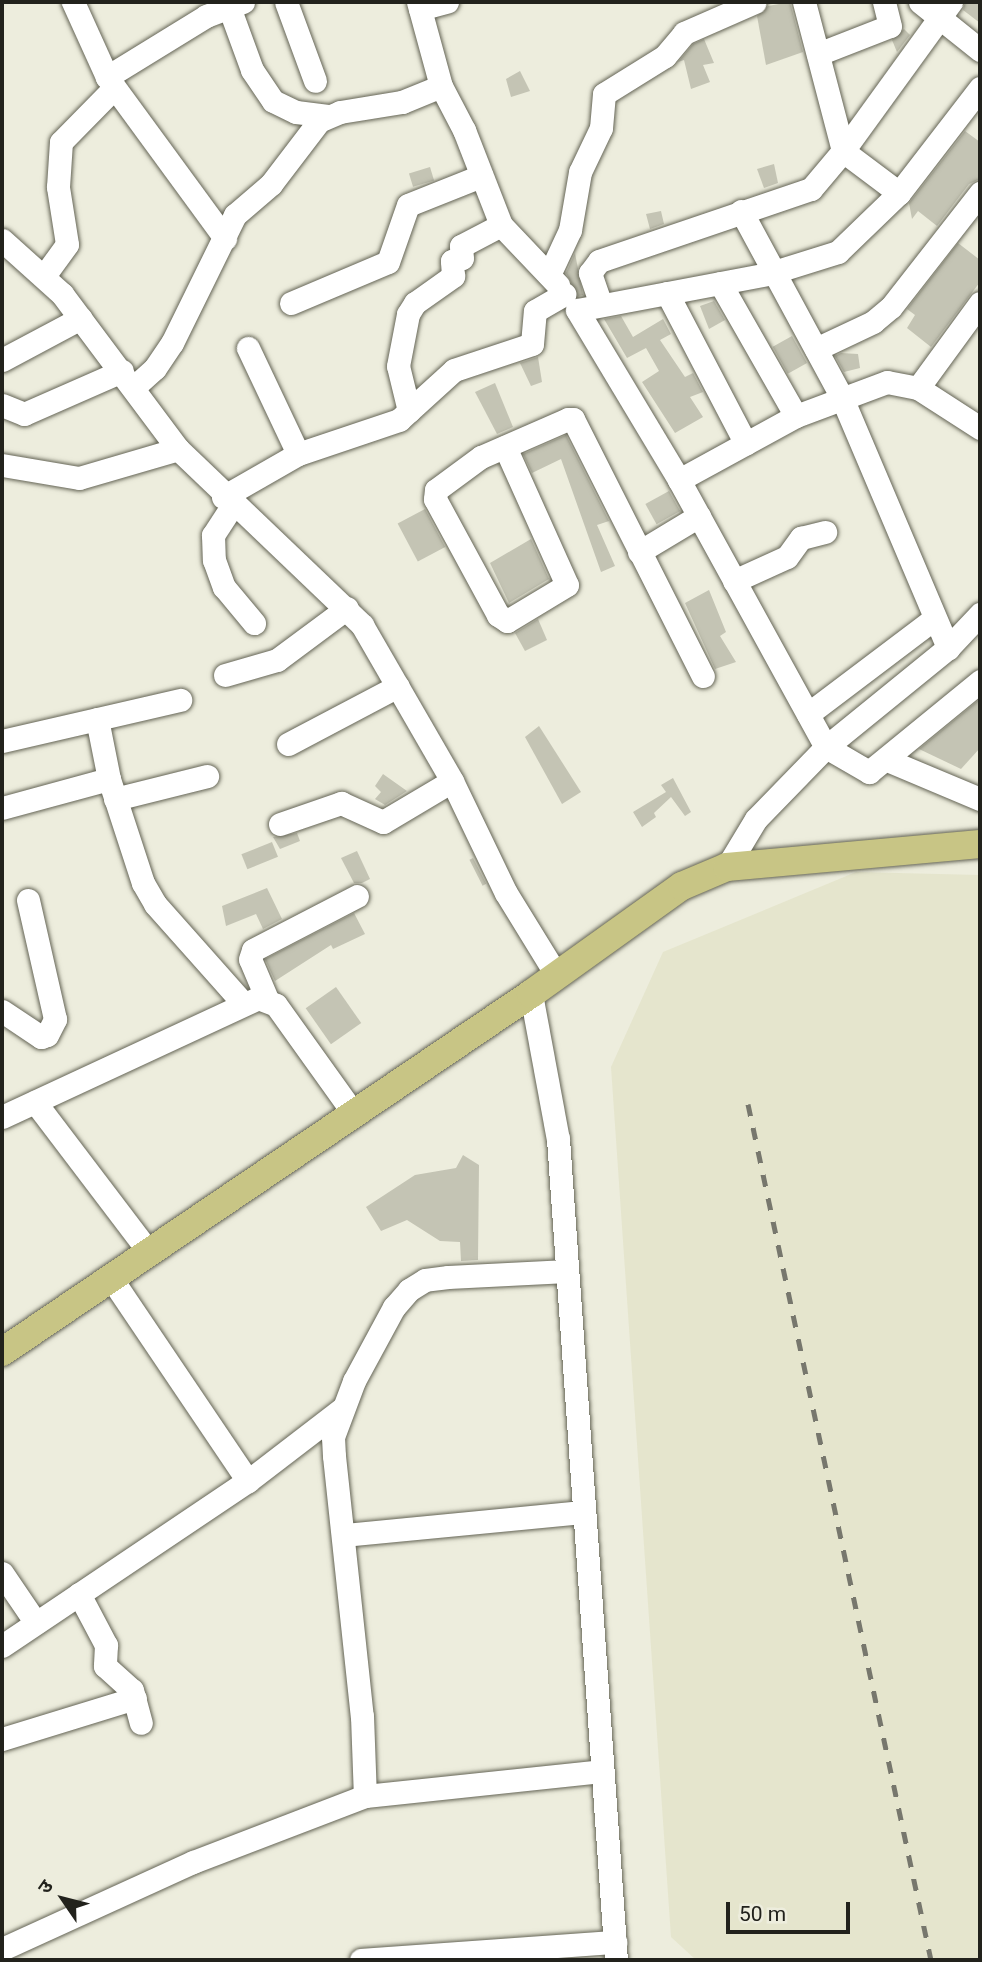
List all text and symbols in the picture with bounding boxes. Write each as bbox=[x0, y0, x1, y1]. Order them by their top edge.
north arrow bbox=[28, 1864, 98, 1934]
text: उ bbox=[33, 1876, 58, 1898]
scale bar bbox=[730, 1888, 854, 1932]
text: 50 m bbox=[739, 1902, 786, 1926]

